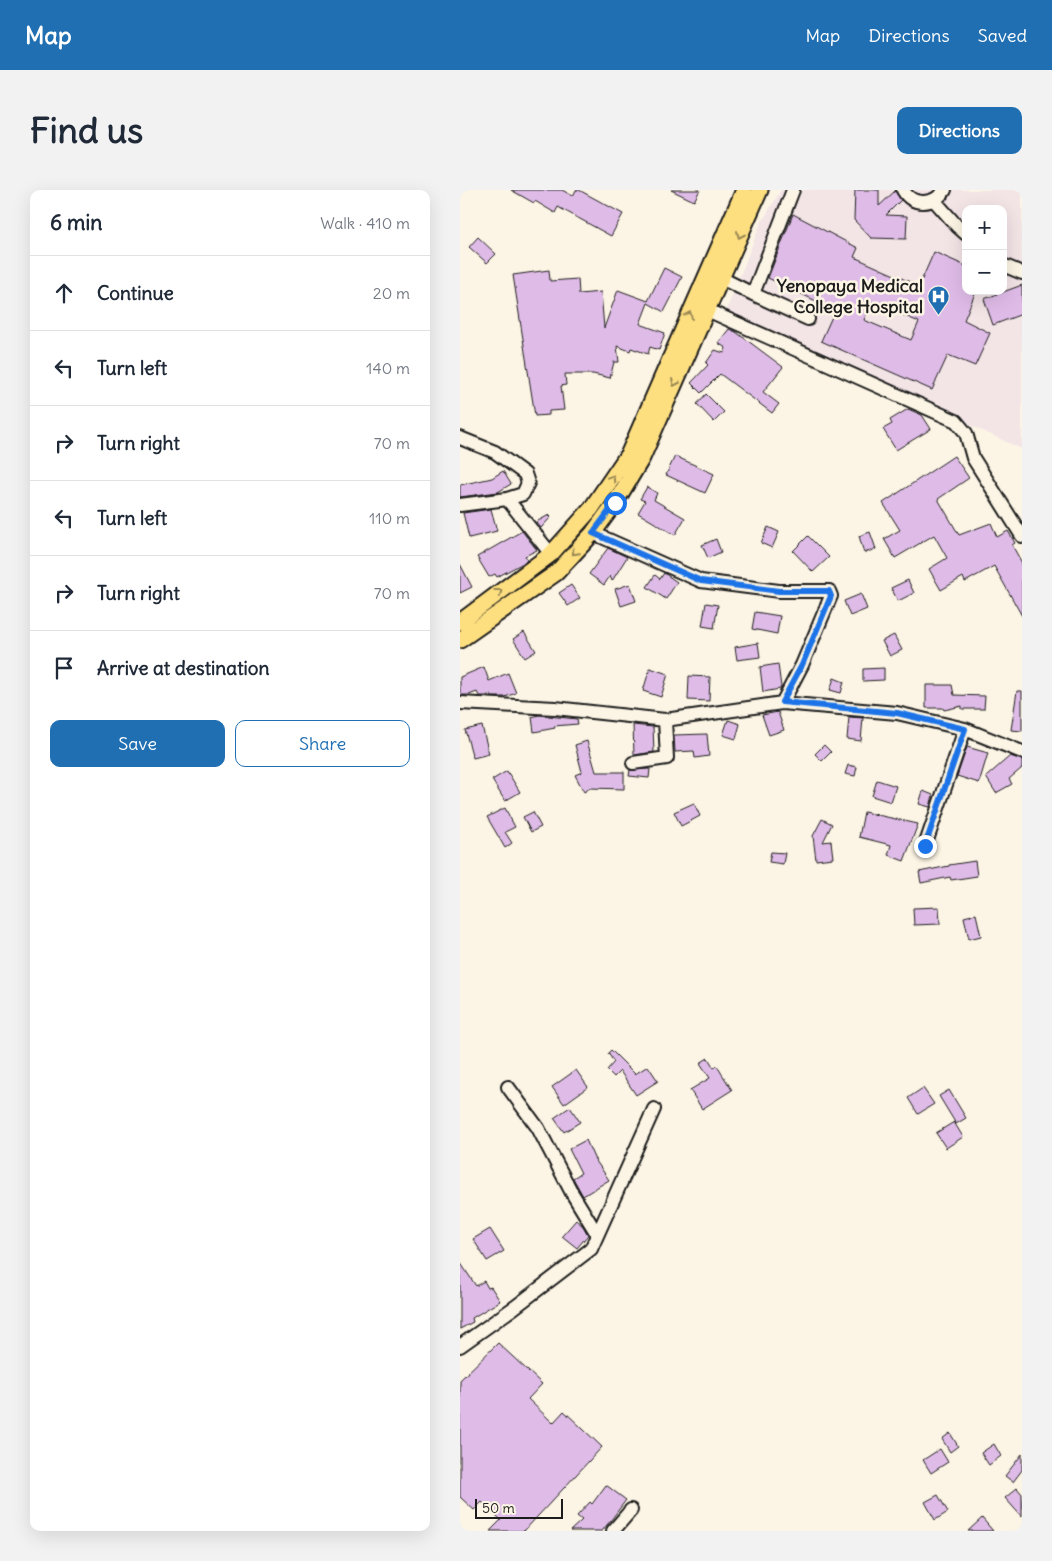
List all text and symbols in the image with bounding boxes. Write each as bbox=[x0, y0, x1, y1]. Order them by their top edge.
text: Map bbox=[25, 20, 72, 50]
text: Map bbox=[805, 24, 840, 47]
text: Directions bbox=[868, 24, 950, 47]
text: Saved bbox=[978, 24, 1027, 47]
button: Directions bbox=[897, 107, 1022, 154]
text: Find us bbox=[30, 108, 143, 152]
map controls bbox=[962, 205, 1007, 295]
button: + bbox=[962, 205, 1007, 250]
text: 6 min bbox=[50, 209, 102, 236]
text: Walk · 410 m bbox=[320, 213, 410, 233]
one-way arrow bbox=[736, 230, 747, 239]
button: − bbox=[962, 250, 1007, 295]
place label: Yenopaya Medical College Hospital bbox=[776, 274, 923, 318]
icon: ahead bbox=[50, 279, 78, 307]
text: Continue bbox=[97, 281, 174, 305]
text: 20 m bbox=[373, 283, 410, 303]
hospital icon: Yenopaya Medical College Hospital bbox=[927, 284, 951, 315]
one-way arrow bbox=[682, 311, 693, 320]
icon: left bbox=[50, 354, 78, 382]
text: Turn left bbox=[97, 356, 167, 380]
text: 140 m bbox=[366, 358, 410, 378]
one-way arrow bbox=[670, 378, 681, 387]
icon: right bbox=[50, 429, 78, 457]
text: Turn right bbox=[97, 431, 180, 455]
text: 70 m bbox=[374, 433, 410, 453]
one-way arrow bbox=[606, 474, 615, 483]
route start bbox=[604, 492, 627, 515]
icon: left bbox=[50, 504, 78, 532]
text: Turn left bbox=[97, 506, 167, 530]
text: 110 m bbox=[369, 508, 410, 528]
one-way arrow bbox=[572, 547, 581, 556]
icon: right bbox=[50, 579, 78, 607]
text: Turn right bbox=[97, 581, 180, 605]
text: 70 m bbox=[374, 583, 410, 603]
one-way arrow bbox=[493, 590, 502, 598]
icon: arrive bbox=[50, 654, 78, 682]
text: Arrive at destination bbox=[97, 656, 270, 680]
button: Save bbox=[50, 720, 225, 767]
button: Share bbox=[235, 720, 410, 767]
route end bbox=[914, 835, 937, 858]
scale bar bbox=[475, 1496, 562, 1519]
text: 50 m bbox=[482, 1499, 515, 1517]

